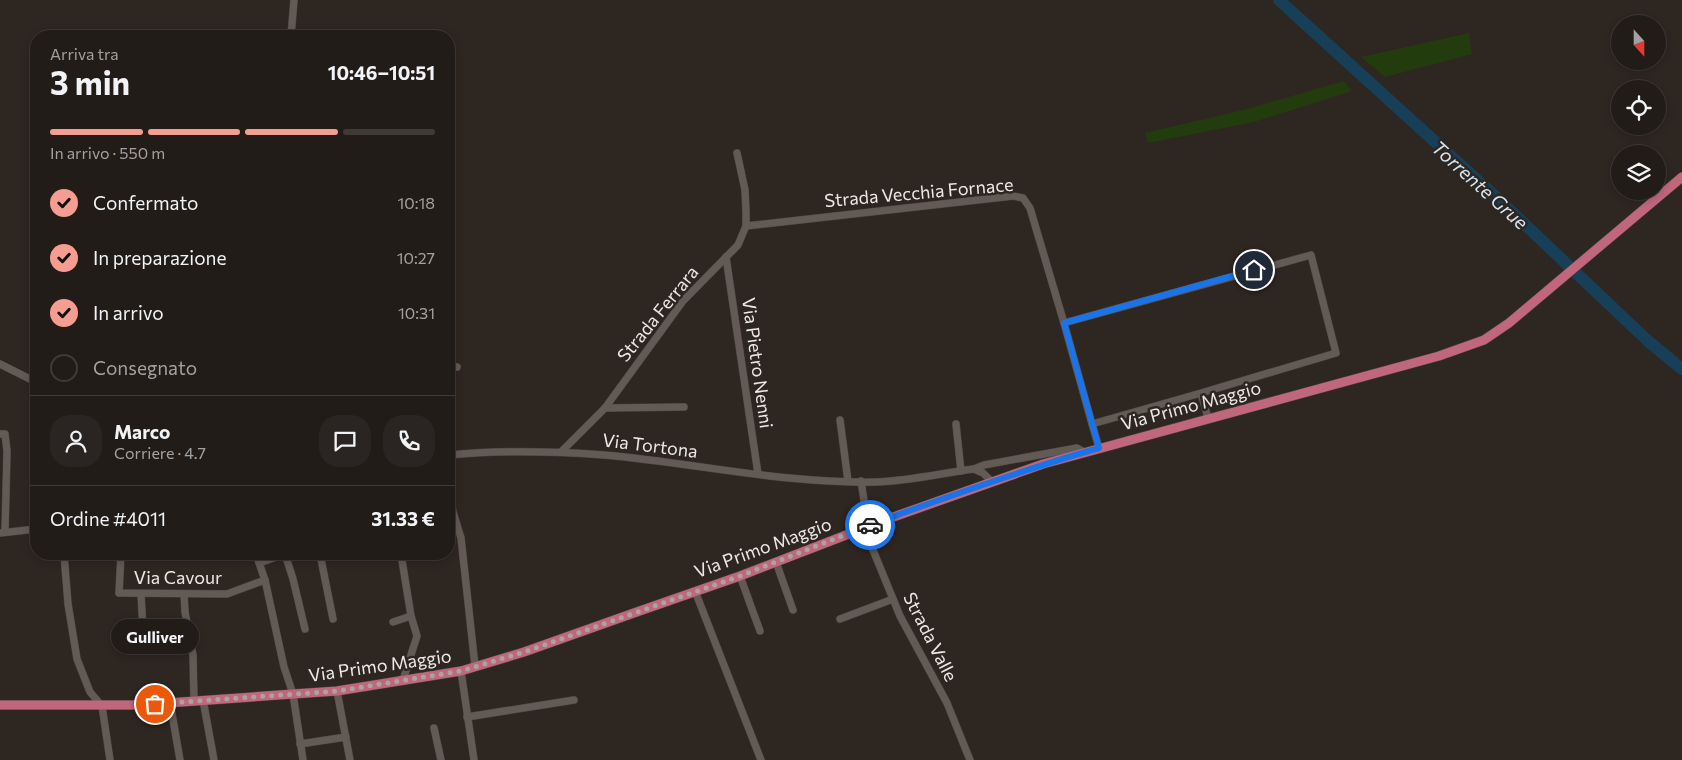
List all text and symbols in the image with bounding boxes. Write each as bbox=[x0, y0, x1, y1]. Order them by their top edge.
north arrow bbox=[1611, 15, 1666, 70]
map controls bbox=[1611, 15, 1666, 200]
text: Arriva tra bbox=[50, 44, 119, 63]
text: 10:46–10:51 bbox=[328, 61, 435, 84]
text: 3 min bbox=[50, 62, 130, 102]
button: locate bbox=[1611, 80, 1666, 135]
water label: Torrente Grue bbox=[1428, 135, 1533, 234]
text: In arrivo · 550 m bbox=[50, 143, 165, 162]
button: layers bbox=[1611, 145, 1666, 200]
street label: Strada Vecchia Fornace bbox=[823, 173, 1014, 211]
icon: check bbox=[50, 189, 78, 217]
text: Confermato bbox=[93, 191, 198, 214]
text: 10:18 bbox=[397, 193, 435, 212]
icon: check bbox=[50, 244, 78, 272]
text: In preparazione bbox=[93, 246, 226, 269]
text: 10:27 bbox=[397, 248, 435, 267]
pin bbox=[1233, 249, 1275, 291]
icon: home bbox=[1240, 256, 1268, 284]
street label: Strada Ferrara bbox=[612, 261, 703, 366]
street label: Via Pietro Nenni bbox=[738, 296, 778, 430]
icon: check bbox=[50, 299, 78, 327]
text: In arrivo bbox=[93, 301, 164, 324]
text: 10:31 bbox=[398, 303, 435, 322]
text: Consegnato bbox=[93, 356, 197, 379]
street label: Via Primo Maggio bbox=[1118, 376, 1263, 434]
button: person bbox=[50, 415, 102, 467]
button: chat bbox=[319, 415, 371, 467]
button: phone bbox=[383, 415, 435, 467]
text: Marco bbox=[114, 420, 170, 443]
street label: Via Tortona bbox=[601, 428, 699, 462]
text: Corriere · 4.7 bbox=[114, 443, 206, 462]
courier bbox=[845, 500, 895, 550]
text: Ordine #4011 bbox=[50, 507, 166, 530]
text: 31.33 € bbox=[371, 507, 435, 530]
icon: car bbox=[856, 511, 884, 539]
street label: Via Primo Maggio bbox=[691, 512, 834, 582]
street label: Via Cavour bbox=[134, 566, 222, 588]
street label: Strada Valle bbox=[899, 588, 963, 685]
callout: Gulliver bbox=[111, 619, 199, 654]
text: Gulliver bbox=[126, 627, 184, 646]
street label: Via Primo Maggio bbox=[307, 644, 453, 686]
pin bbox=[134, 683, 176, 725]
icon: bag bbox=[141, 690, 169, 718]

